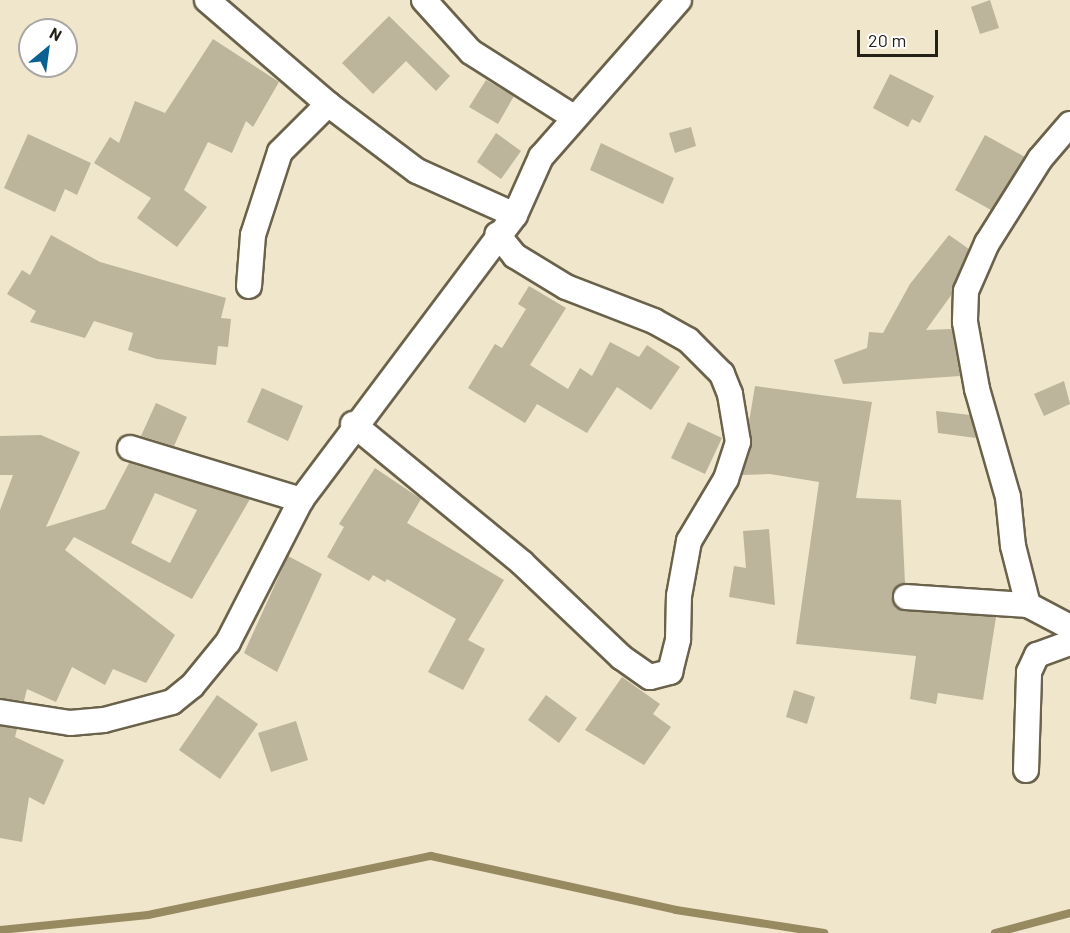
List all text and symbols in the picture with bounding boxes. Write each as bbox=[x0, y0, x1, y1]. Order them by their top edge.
north arrow bbox=[18, 18, 78, 78]
scale bar bbox=[860, 18, 941, 56]
text: N bbox=[47, 23, 65, 44]
text: 20 m bbox=[868, 29, 906, 51]

